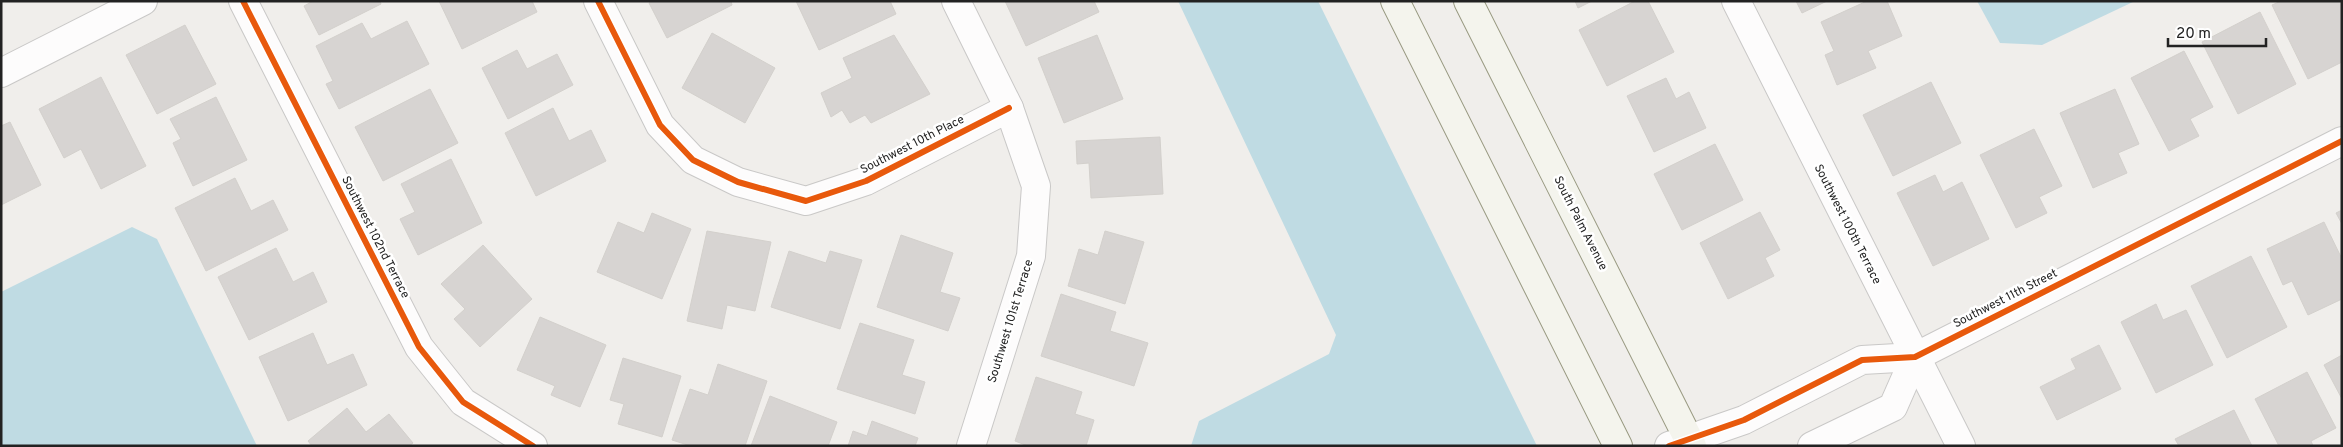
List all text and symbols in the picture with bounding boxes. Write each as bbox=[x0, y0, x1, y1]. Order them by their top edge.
scale bar bbox=[2168, 15, 2266, 47]
text: 20 m bbox=[2176, 25, 2211, 44]
street label: Southwest 10th Place bbox=[858, 112, 967, 178]
street label: Southwest 100th Terrace bbox=[1810, 162, 1884, 287]
street label: Southwest 102nd Terrace bbox=[337, 174, 413, 301]
street label: South Palm Avenue bbox=[1549, 174, 1611, 273]
street label: Southwest 101st Terrace bbox=[985, 258, 1037, 385]
street label: Southwest 11th Street bbox=[1951, 266, 2060, 332]

